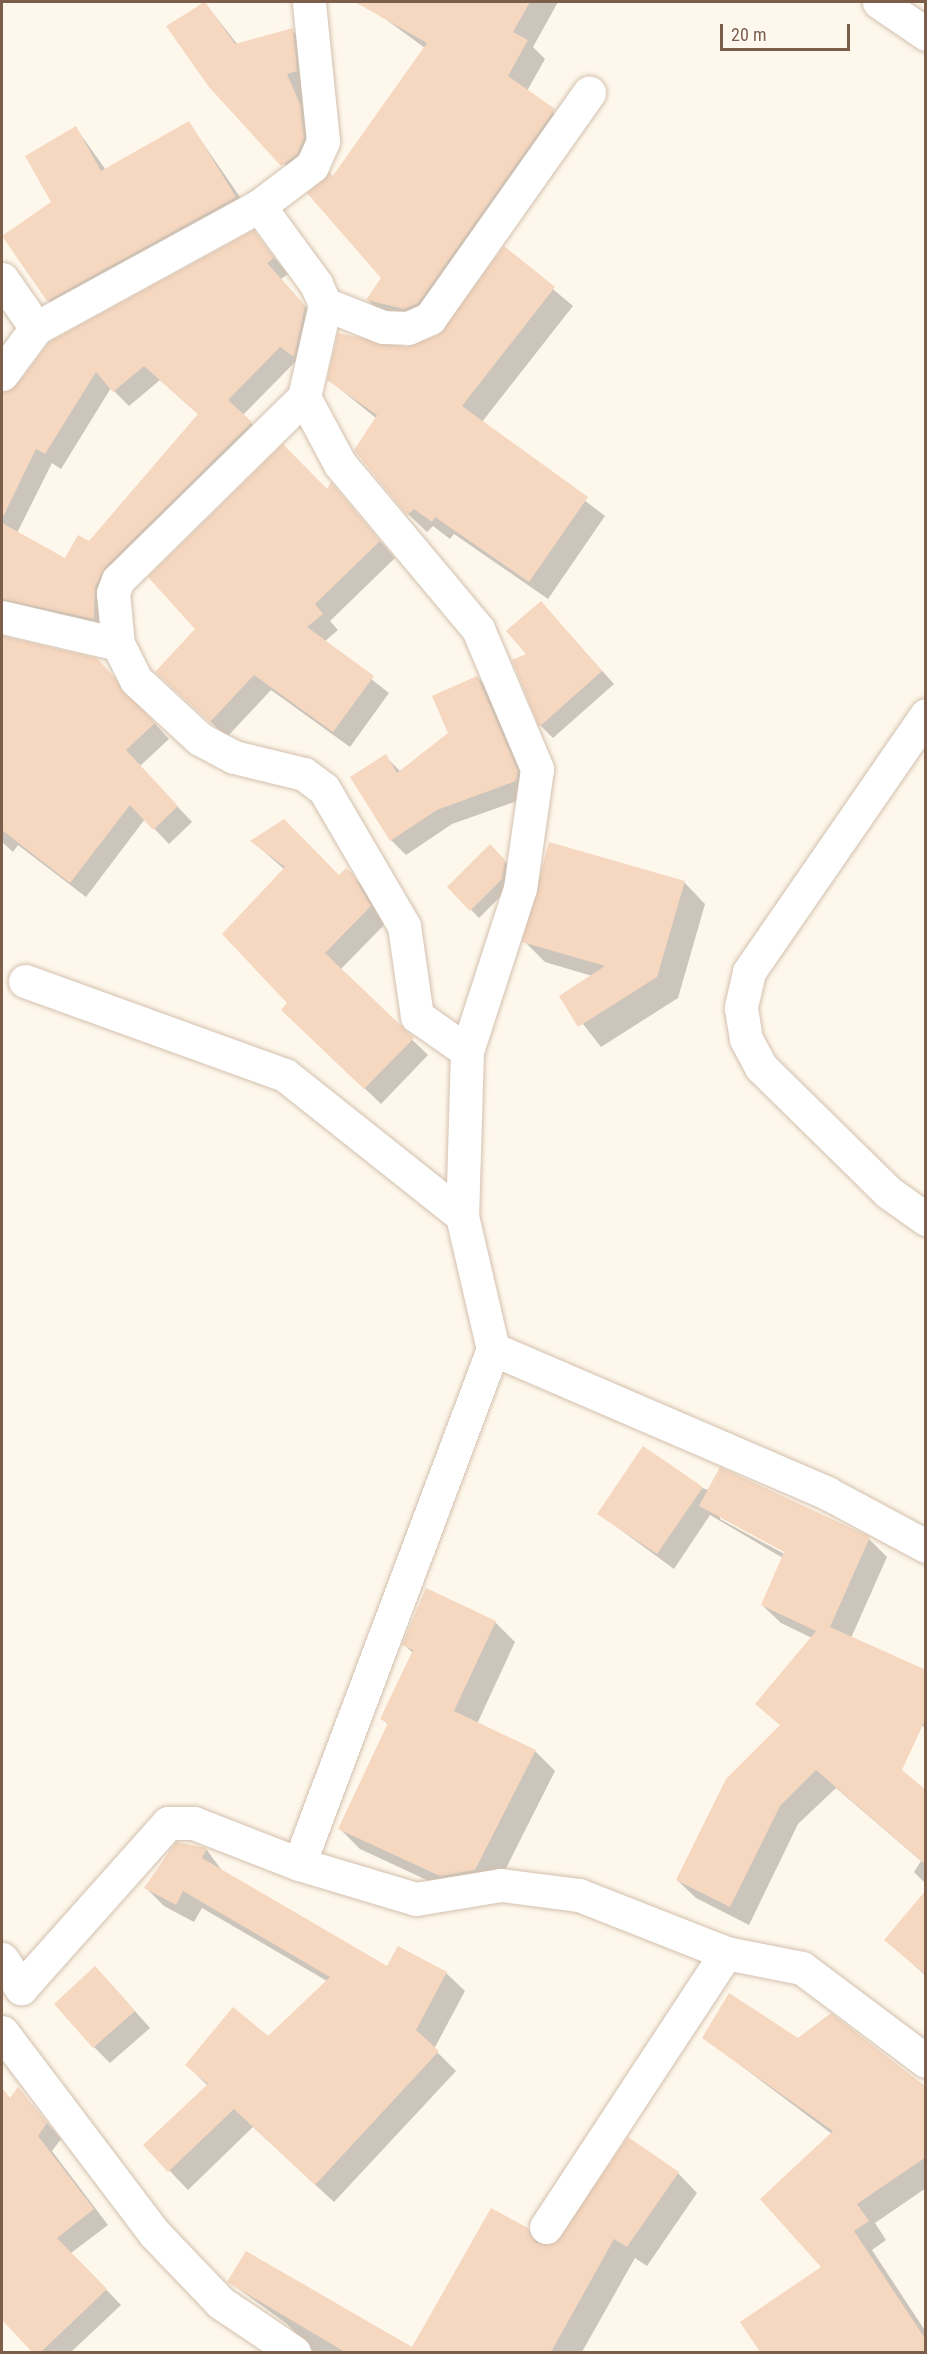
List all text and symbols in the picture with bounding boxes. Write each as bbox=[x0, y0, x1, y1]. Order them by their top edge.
scale bar bbox=[723, 12, 854, 50]
text: 20 m bbox=[731, 24, 766, 45]

